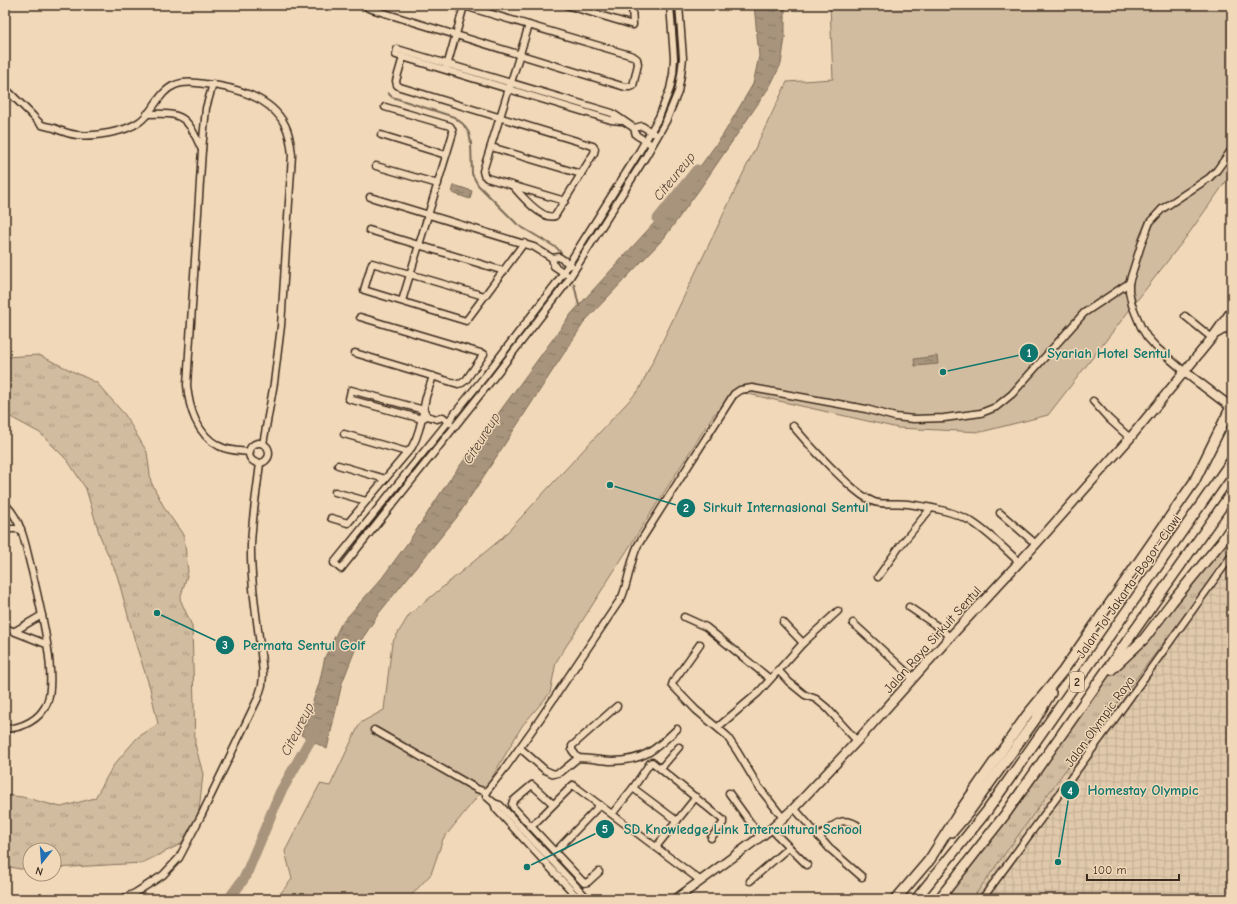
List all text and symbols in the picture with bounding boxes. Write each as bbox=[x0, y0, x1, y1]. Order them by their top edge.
water label: Citeureup bbox=[650, 149, 699, 204]
callout: Syariah Hotel Sentul bbox=[1019, 340, 1178, 366]
text: Syariah Hotel Sentul bbox=[1047, 345, 1171, 362]
text: 1 bbox=[1027, 346, 1032, 360]
water label: Citeureup bbox=[459, 409, 504, 467]
callout: Sirkuit Internasional Sentul bbox=[676, 495, 877, 521]
text: Sirkuit Internasional Sentul bbox=[703, 499, 869, 516]
text: 2 bbox=[683, 501, 689, 515]
street label: Jalan Tol Jakarta–Bogor–Ciawi bbox=[1073, 512, 1184, 661]
street label: Jalan Raya Sirkuit Sentul bbox=[881, 583, 984, 696]
callout: Permata Sentul Golf bbox=[215, 632, 373, 658]
text: Permata Sentul Golf bbox=[243, 637, 366, 654]
text: 3 bbox=[222, 638, 228, 652]
road number: 2 bbox=[1070, 672, 1084, 692]
street label: Jalan Olympic Raya bbox=[1061, 673, 1137, 770]
water label: Citeureup bbox=[277, 700, 318, 759]
callout: Homestay Olympic bbox=[1060, 777, 1207, 803]
text: Homestay Olympic bbox=[1087, 782, 1199, 799]
text: 4 bbox=[1067, 784, 1073, 798]
callout: SD Knowledge Link Intercultural School bbox=[595, 816, 870, 842]
text: SD Knowledge Link Intercultural School bbox=[624, 821, 862, 838]
text: 5 bbox=[602, 822, 608, 836]
north arrow bbox=[22, 842, 62, 882]
scale bar bbox=[1087, 856, 1179, 882]
text: 100 m bbox=[1093, 863, 1126, 877]
text: N bbox=[34, 864, 45, 878]

